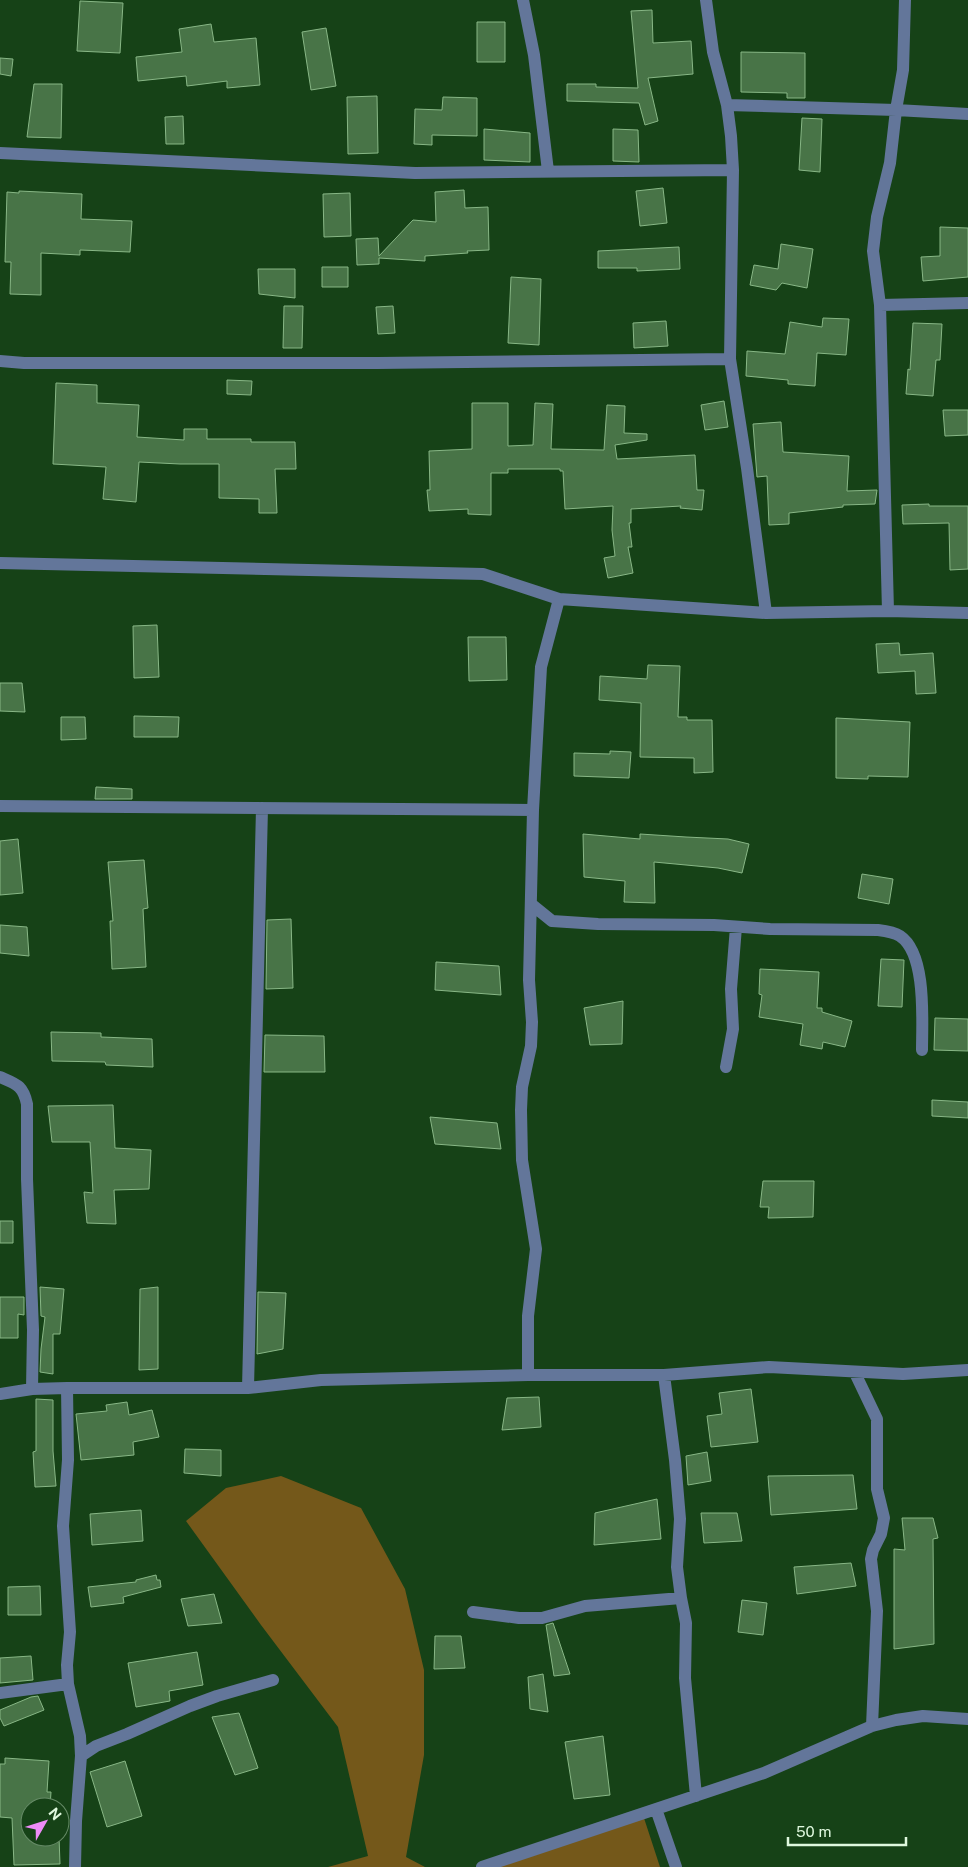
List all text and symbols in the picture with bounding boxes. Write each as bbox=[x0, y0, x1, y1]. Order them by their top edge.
north arrow bbox=[20, 1797, 70, 1847]
text: N bbox=[45, 1805, 65, 1823]
scale bar bbox=[788, 1814, 906, 1846]
text: 50 m bbox=[796, 1823, 831, 1840]

